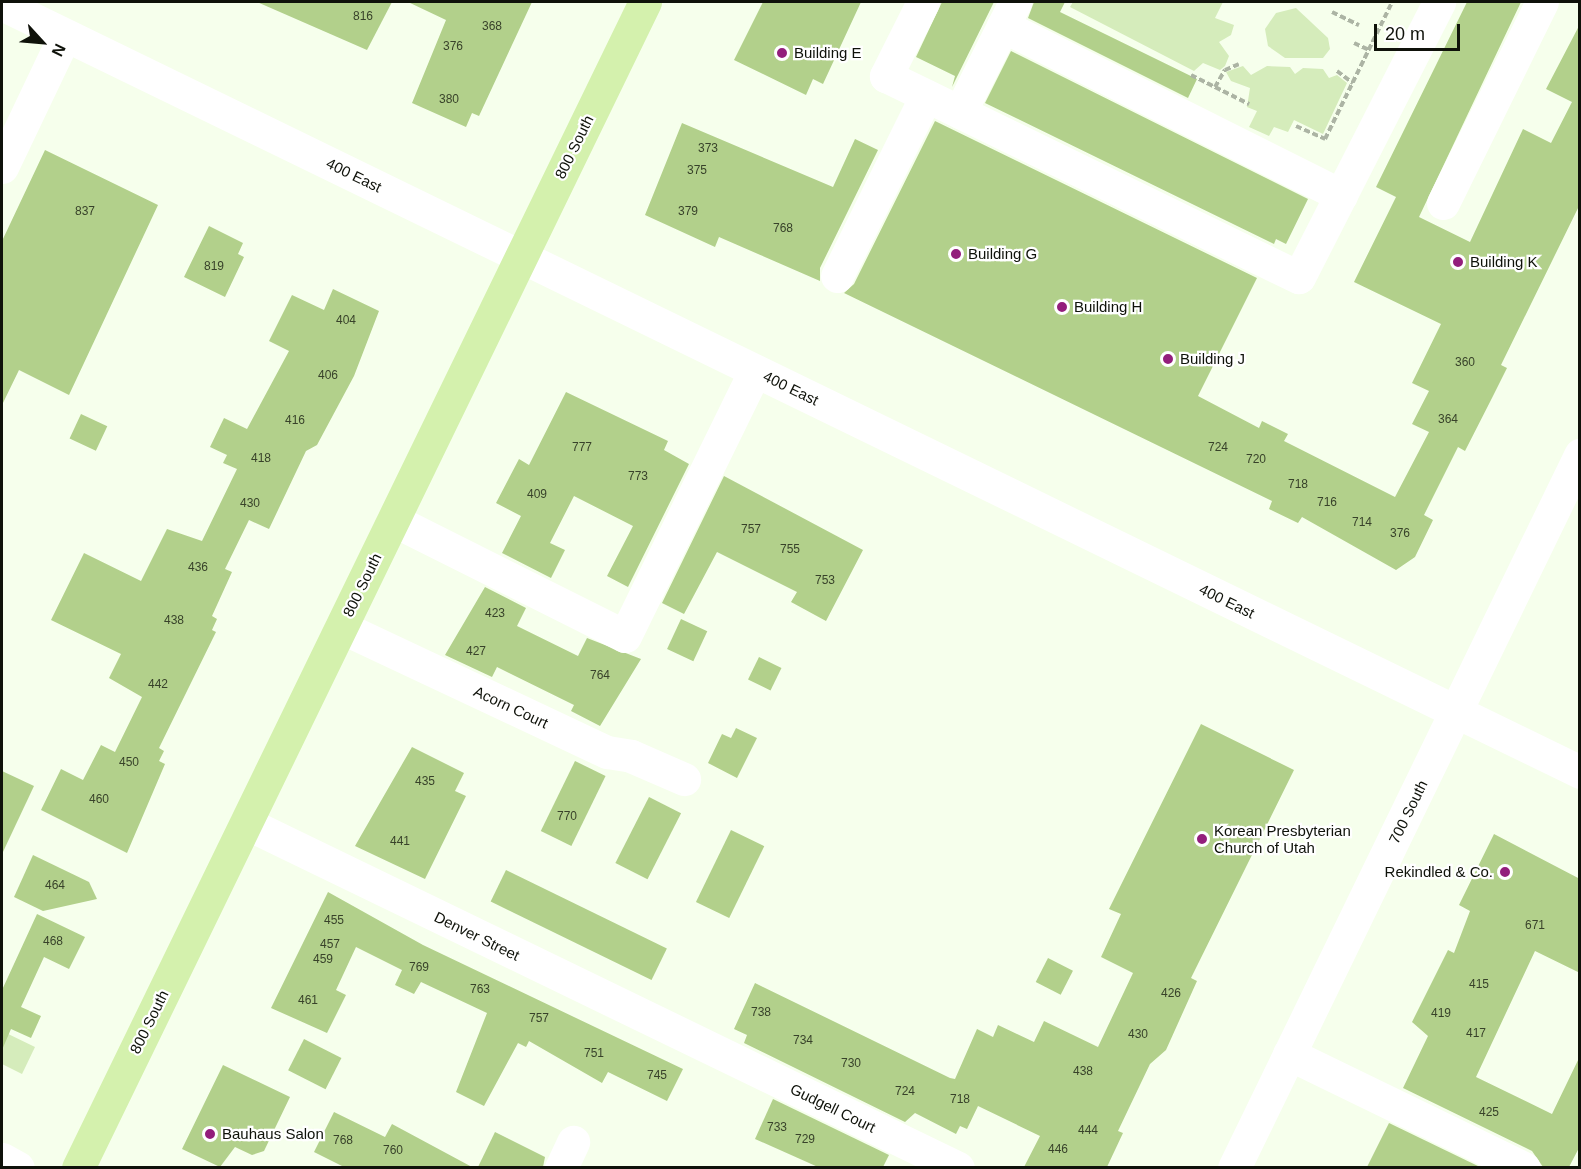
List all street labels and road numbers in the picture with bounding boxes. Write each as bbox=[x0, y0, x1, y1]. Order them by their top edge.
street label: 800 South bbox=[551, 112, 597, 182]
street label: 400 East bbox=[323, 154, 385, 196]
street label: 400 East bbox=[760, 367, 822, 409]
street label: 800 South bbox=[339, 550, 385, 620]
street label: 400 East bbox=[1196, 580, 1258, 622]
street label: Acorn Court bbox=[471, 682, 551, 732]
street label: 700 South bbox=[1385, 777, 1431, 847]
street label: Denver Street bbox=[431, 908, 523, 964]
street label: 800 South bbox=[126, 987, 172, 1057]
street label: Gudgell Court bbox=[787, 1080, 879, 1136]

